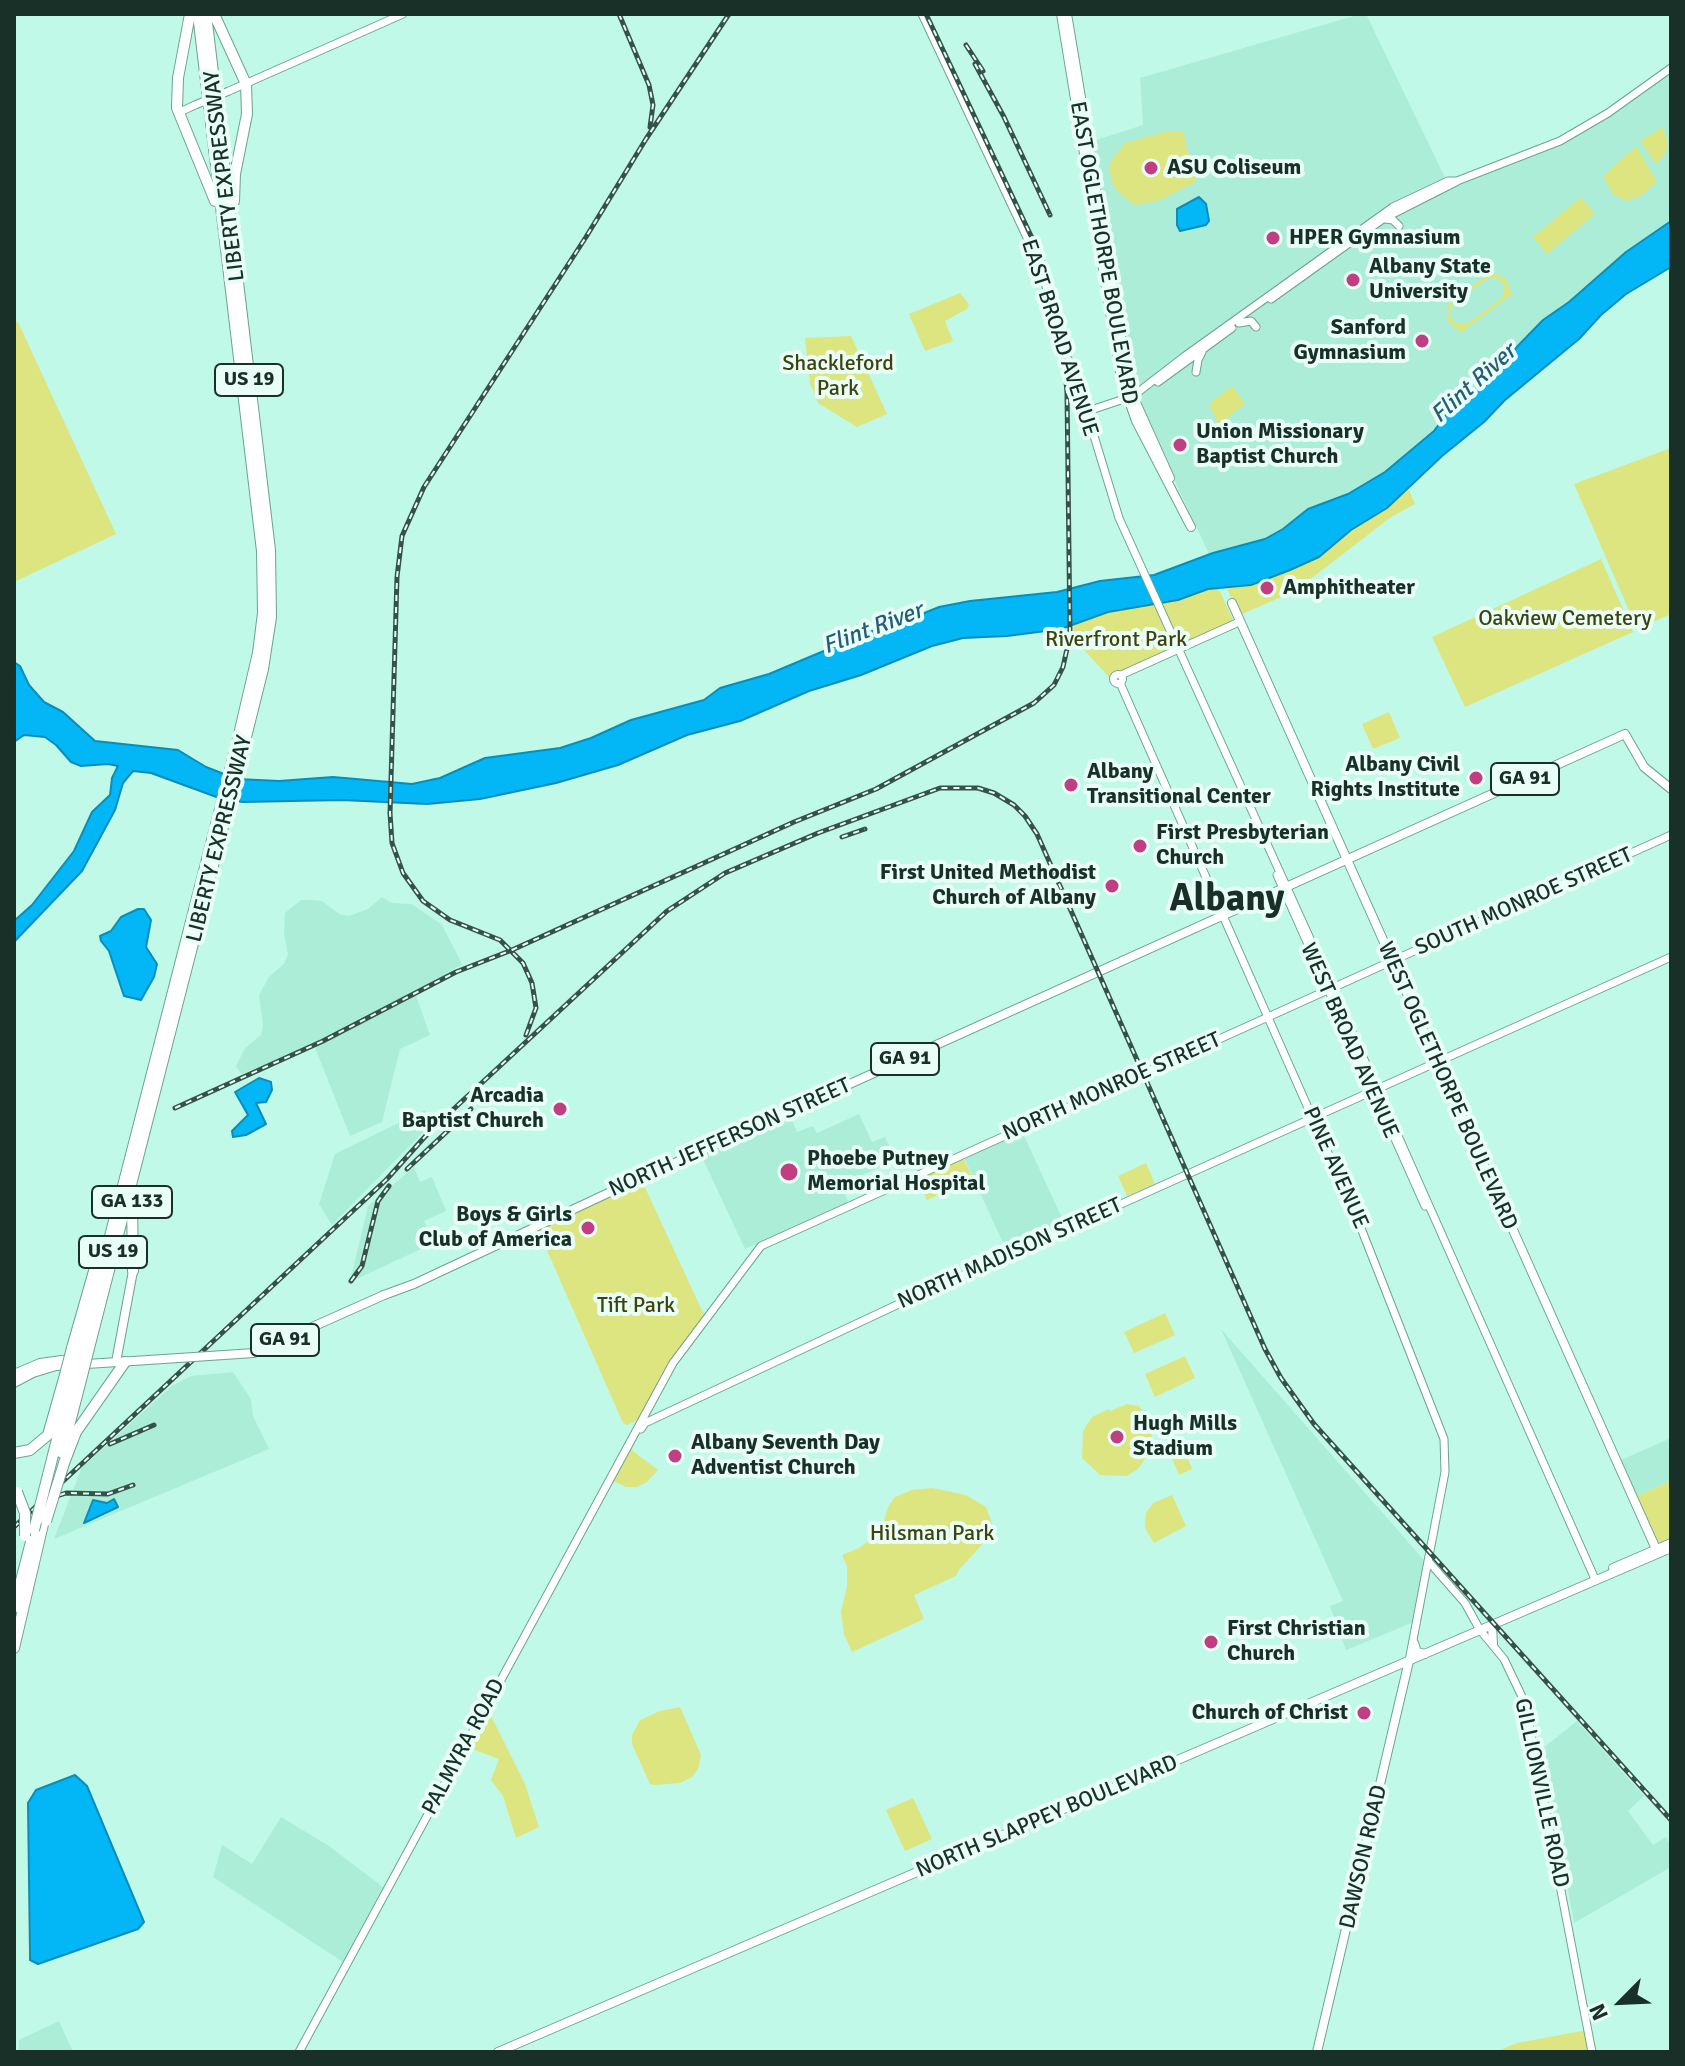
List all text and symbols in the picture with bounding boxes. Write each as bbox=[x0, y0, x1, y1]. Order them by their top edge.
street label: LIBERTY EXPRESSWAY bbox=[199, 69, 251, 283]
street label: EAST OGLETHORPE BOULEVARD bbox=[1063, 99, 1143, 407]
place label: ASU Coliseum bbox=[1167, 155, 1301, 181]
marker: ASU Coliseum bbox=[1142, 159, 1160, 177]
place label: HPER Gymnasium bbox=[1289, 225, 1461, 251]
marker: HPER Gymnasium bbox=[1264, 229, 1282, 247]
street label: EAST BROAD AVENUE bbox=[1015, 236, 1103, 440]
place label: Albany State University bbox=[1369, 254, 1491, 306]
marker: Albany State University bbox=[1344, 271, 1362, 289]
place label: Sanford Gymnasium bbox=[1293, 315, 1406, 366]
marker: Sanford Gymnasium bbox=[1413, 332, 1431, 350]
water label: Flint River bbox=[1425, 338, 1523, 430]
park label: Shackleford Park bbox=[782, 351, 894, 402]
road number: US 19 bbox=[215, 364, 283, 396]
place label: Union Missionary Baptist Church bbox=[1196, 419, 1364, 470]
marker: Union Missionary Baptist Church bbox=[1171, 436, 1189, 454]
place label: Amphitheater bbox=[1283, 575, 1415, 601]
marker: Amphitheater bbox=[1258, 579, 1276, 597]
water label: Flint River bbox=[819, 597, 927, 661]
park label: Oakview Cemetery bbox=[1478, 606, 1652, 632]
park label: Riverfront Park bbox=[1045, 627, 1187, 653]
street label: LIBERTY EXPRESSWAY bbox=[182, 733, 258, 945]
place label: Albany Civil Rights Institute bbox=[1311, 752, 1460, 804]
place label: Albany Transitional Center bbox=[1087, 759, 1271, 810]
road number: GA 91 bbox=[1491, 763, 1559, 795]
marker: Albany Civil Rights Institute bbox=[1467, 769, 1485, 787]
marker: Albany Transitional Center bbox=[1062, 776, 1080, 794]
place label: First Presbyterian Church bbox=[1156, 820, 1329, 872]
marker: First Presbyterian Church bbox=[1131, 837, 1149, 855]
street label: SOUTH MONROE STREET bbox=[1411, 842, 1637, 962]
place label: First United Methodist Church of Albany bbox=[880, 860, 1096, 912]
marker: First United Methodist Church of Albany bbox=[1103, 877, 1121, 895]
district label: Albany bbox=[1170, 877, 1284, 923]
street label: WEST OGLETHORPE BOULEVARD bbox=[1371, 938, 1523, 1234]
street label: WEST BROAD AVENUE bbox=[1294, 939, 1404, 1143]
street label: NORTH MONROE STREET bbox=[999, 1027, 1225, 1147]
road number: GA 91 bbox=[871, 1043, 939, 1075]
street label: NORTH JEFFERSON STREET bbox=[605, 1073, 855, 1203]
place label: Arcadia Baptist Church bbox=[401, 1083, 544, 1134]
marker: Arcadia Baptist Church bbox=[551, 1100, 569, 1118]
street label: PINE AVENUE bbox=[1296, 1103, 1374, 1233]
place label: Phoebe Putney Memorial Hospital bbox=[807, 1146, 985, 1198]
marker: Phoebe Putney Memorial Hospital bbox=[778, 1161, 800, 1183]
road number: GA 133 bbox=[92, 1186, 172, 1218]
street label: NORTH MADISON STREET bbox=[894, 1193, 1126, 1315]
place label: Boys & Girls Club of America bbox=[419, 1202, 572, 1254]
marker: Boys & Girls Club of America bbox=[579, 1219, 597, 1237]
road number: US 19 bbox=[79, 1236, 147, 1268]
park label: Tift Park bbox=[597, 1293, 675, 1319]
road number: GA 91 bbox=[251, 1324, 319, 1356]
place label: Hugh Mills Stadium bbox=[1133, 1411, 1237, 1462]
marker: Hugh Mills Stadium bbox=[1108, 1428, 1126, 1446]
place label: Albany Seventh Day Adventist Church bbox=[691, 1430, 880, 1482]
marker: Albany Seventh Day Adventist Church bbox=[666, 1447, 684, 1465]
park label: Hilsman Park bbox=[870, 1521, 994, 1547]
place label: First Christian Church bbox=[1227, 1616, 1366, 1668]
marker: First Christian Church bbox=[1202, 1633, 1220, 1651]
street label: PALMYRA ROAD bbox=[417, 1674, 511, 1820]
street label: GILLIONVILLE ROAD bbox=[1508, 1696, 1574, 1890]
place label: Church of Christ bbox=[1192, 1700, 1348, 1726]
marker: Church of Christ bbox=[1355, 1704, 1373, 1722]
street label: NORTH SLAPPEY BOULEVARD bbox=[912, 1750, 1182, 1884]
street label: DAWSON ROAD bbox=[1335, 1783, 1393, 1931]
north arrow bbox=[1581, 1962, 1661, 2042]
text: N bbox=[1583, 1999, 1614, 2024]

